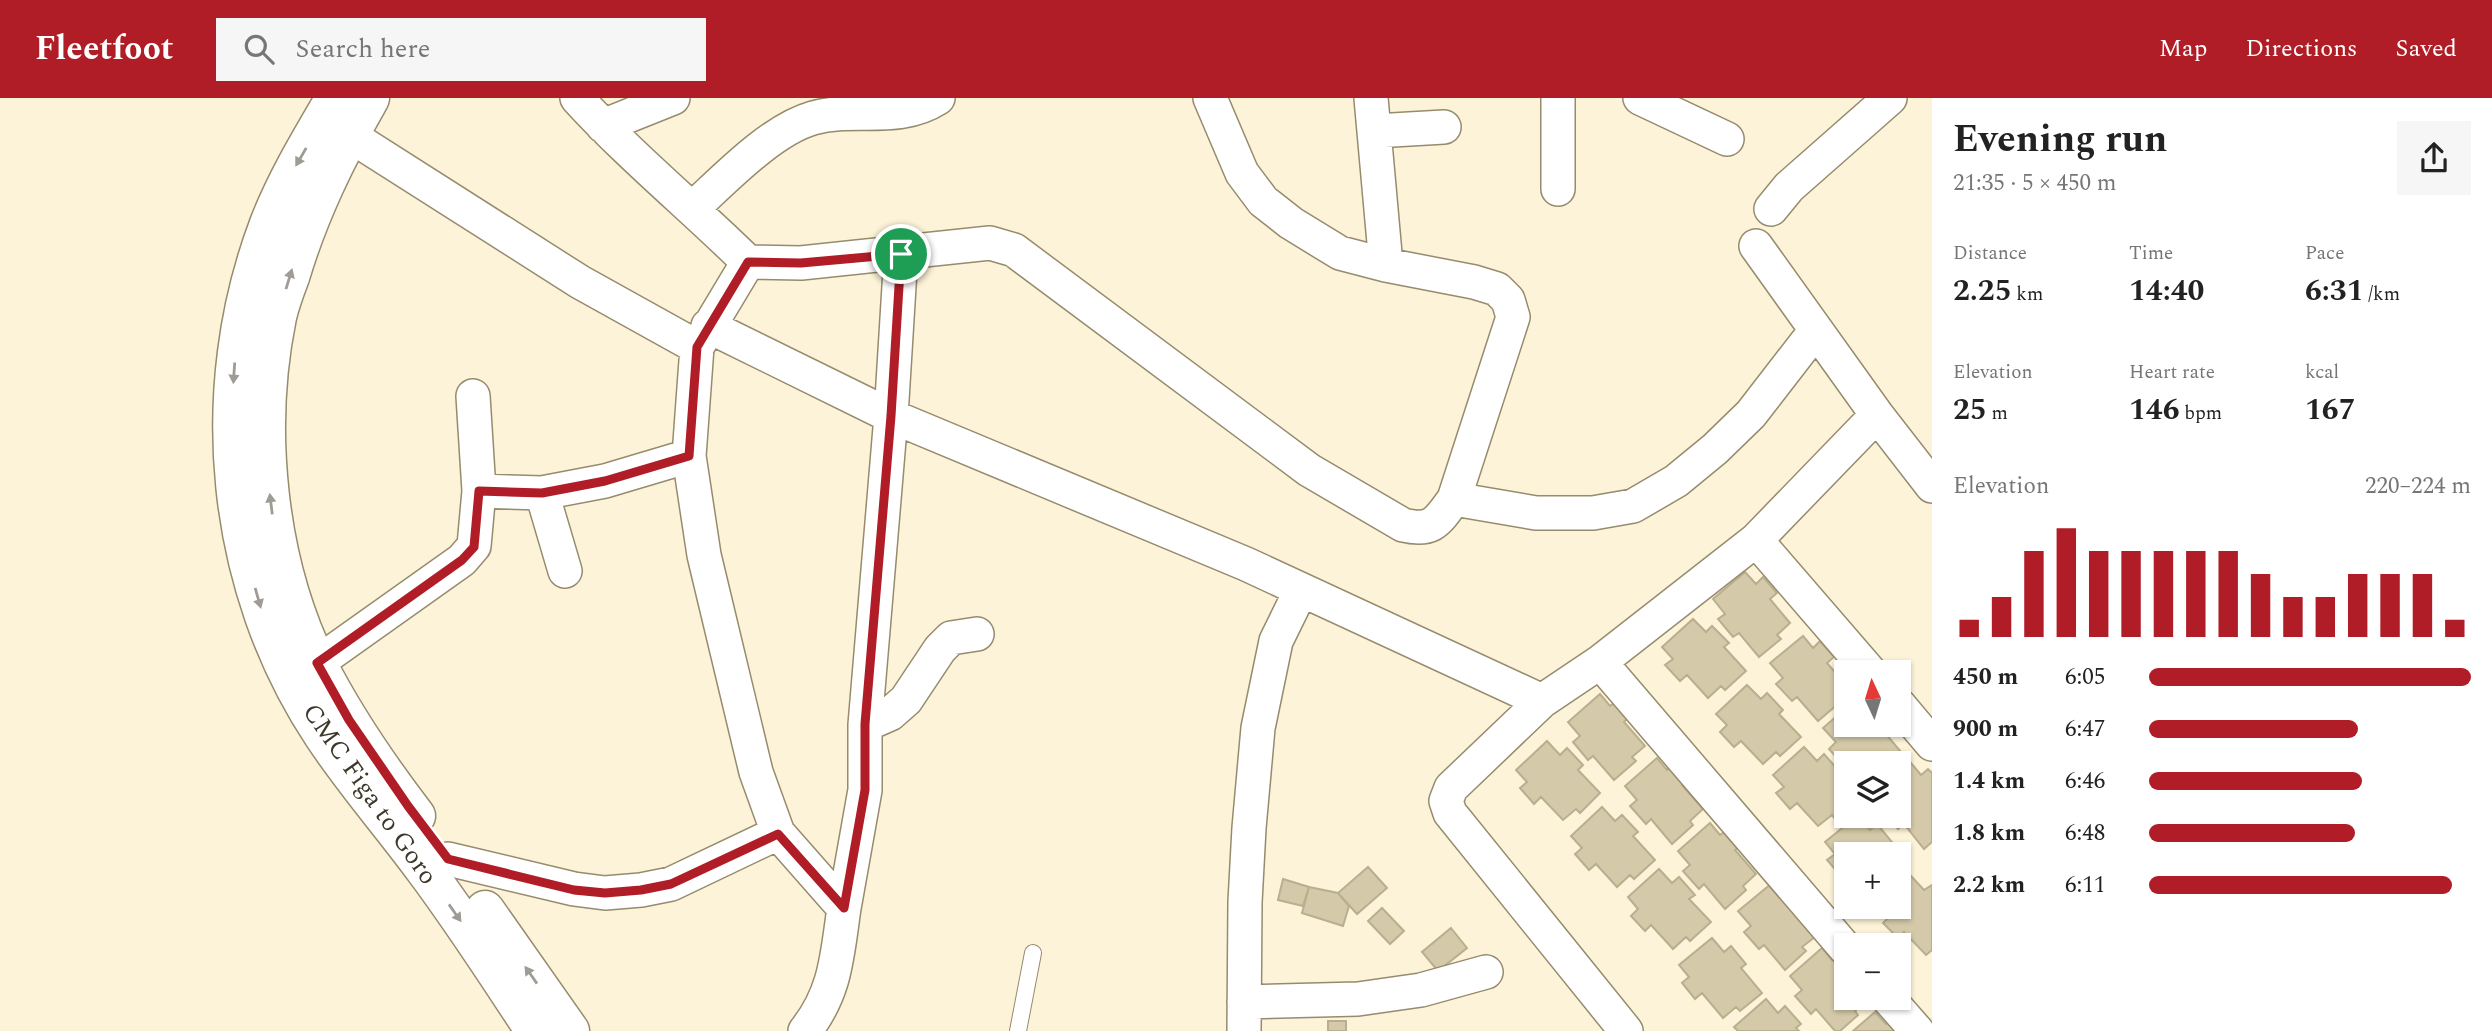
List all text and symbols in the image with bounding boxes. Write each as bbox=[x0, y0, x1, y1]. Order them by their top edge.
search box bbox=[216, 18, 706, 81]
text: Fleetfoot bbox=[35, 24, 174, 74]
text: Search here bbox=[296, 29, 430, 69]
icon: search bbox=[240, 30, 278, 68]
text: Map bbox=[2159, 31, 2207, 67]
text: Directions bbox=[2245, 31, 2357, 67]
text: Saved bbox=[2395, 31, 2457, 67]
text: Evening run bbox=[1953, 111, 2167, 169]
button: share bbox=[2397, 121, 2471, 195]
one-way arrow bbox=[295, 148, 307, 167]
text: 21:35 · 5 × 450 m bbox=[1953, 166, 2117, 201]
pin bbox=[871, 224, 931, 284]
icon: arrive bbox=[882, 235, 920, 273]
text: Distance bbox=[1953, 239, 2027, 268]
text: Time bbox=[2129, 239, 2173, 268]
text: Pace bbox=[2305, 239, 2344, 268]
one-way arrow bbox=[284, 268, 294, 289]
text: 2.25 bbox=[1953, 268, 2012, 314]
text: 14:40 bbox=[2129, 268, 2204, 314]
text: 6:31 bbox=[2305, 268, 2364, 314]
text: km bbox=[2012, 280, 2043, 309]
text: /km bbox=[2364, 280, 2400, 309]
text: Elevation bbox=[1953, 358, 2033, 387]
text: Heart rate bbox=[2129, 358, 2215, 387]
text: kcal bbox=[2305, 358, 2339, 387]
one-way arrow bbox=[228, 362, 239, 384]
text: 25 bbox=[1953, 387, 1987, 433]
text: 146 bbox=[2129, 387, 2180, 433]
text: 167 bbox=[2305, 387, 2356, 433]
text: m bbox=[1987, 399, 2008, 428]
text: bpm bbox=[2180, 399, 2222, 428]
text: Elevation bbox=[1953, 469, 2049, 504]
text: 220–224 m bbox=[2365, 469, 2471, 504]
one-way arrow bbox=[266, 493, 277, 515]
one-way arrow bbox=[253, 587, 264, 609]
north arrow bbox=[1834, 660, 1911, 737]
map controls bbox=[1834, 660, 1911, 1010]
text: 450 m bbox=[1953, 660, 2018, 695]
text: 6:05 bbox=[2065, 660, 2105, 695]
street label: CMC Figa to Goro bbox=[292, 695, 448, 893]
text: 900 m bbox=[1953, 712, 2018, 747]
text: 6:47 bbox=[2065, 712, 2105, 747]
button: layers bbox=[1834, 751, 1911, 828]
text: 1.4 km bbox=[1953, 764, 2025, 799]
text: 6:46 bbox=[2065, 764, 2105, 799]
text: 1.8 km bbox=[1953, 816, 2025, 851]
text: 6:48 bbox=[2065, 816, 2105, 851]
button: + bbox=[1834, 842, 1911, 919]
text: 2.2 km bbox=[1953, 868, 2025, 903]
text: 6:11 bbox=[2065, 868, 2105, 903]
one-way arrow bbox=[448, 904, 462, 922]
button: − bbox=[1834, 933, 1911, 1010]
one-way arrow bbox=[524, 966, 538, 984]

